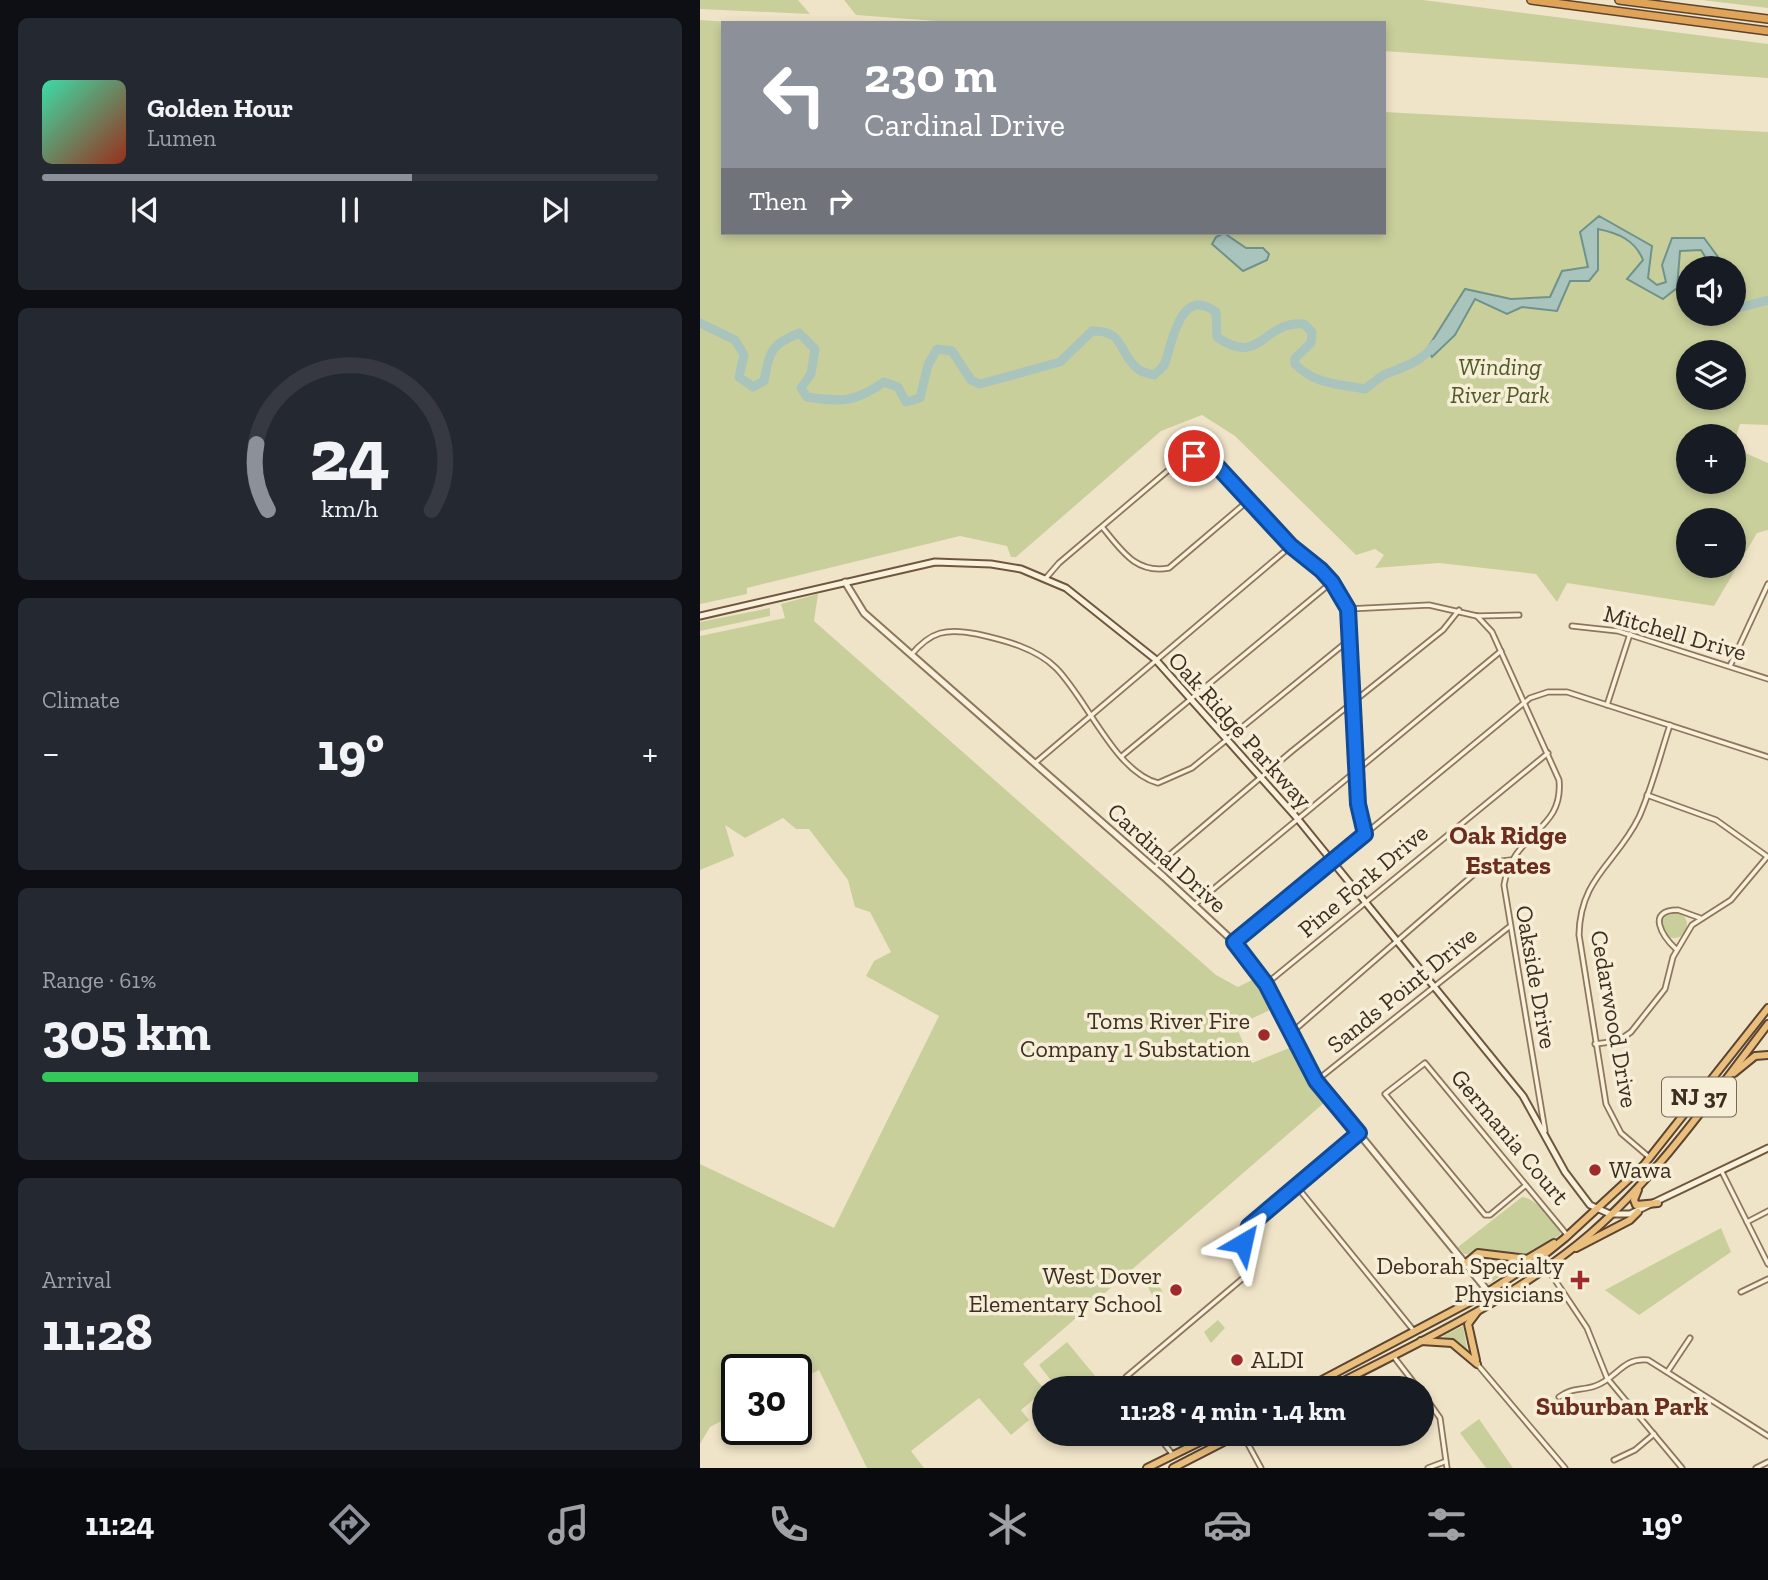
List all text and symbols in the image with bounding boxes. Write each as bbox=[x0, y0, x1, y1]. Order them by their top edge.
text: 230 m bbox=[864, 46, 997, 105]
icon: left bbox=[749, 49, 840, 140]
text: Golden Hour bbox=[147, 92, 293, 124]
text: Cardinal Drive bbox=[864, 106, 1065, 144]
text: Lumen bbox=[147, 124, 216, 152]
icon: right bbox=[821, 182, 859, 220]
text: Then bbox=[749, 185, 807, 217]
icon: previous bbox=[126, 191, 164, 229]
icon: pause bbox=[331, 191, 369, 229]
icon: next bbox=[536, 191, 574, 229]
map controls bbox=[1676, 256, 1746, 578]
button: sound bbox=[1676, 256, 1746, 326]
button: layers bbox=[1676, 340, 1746, 410]
park label: Winding River Park bbox=[1450, 352, 1550, 409]
text: 24 bbox=[310, 411, 390, 499]
button: + bbox=[1676, 424, 1746, 494]
pin bbox=[1164, 426, 1224, 486]
icon: arrive bbox=[1175, 437, 1213, 475]
text: km/h bbox=[321, 493, 379, 523]
button: − bbox=[1676, 508, 1746, 578]
street label: Mitchell Drive bbox=[1600, 598, 1750, 667]
street label: Oak Ridge Parkway bbox=[1162, 645, 1319, 815]
text: Climate bbox=[42, 686, 120, 714]
text: 19° bbox=[317, 721, 384, 783]
text: − bbox=[42, 730, 60, 776]
text: + bbox=[642, 730, 658, 776]
street label: Cardinal Drive bbox=[1102, 796, 1233, 919]
street label: Pine Fork Drive bbox=[1292, 818, 1433, 943]
district label: Oak Ridge Estates bbox=[1449, 819, 1567, 881]
street label: Oakside Drive bbox=[1510, 903, 1563, 1051]
street label: Sands Point Drive bbox=[1321, 920, 1482, 1059]
street label: Cedarwood Drive bbox=[1585, 928, 1644, 1110]
text: Range · 61% bbox=[42, 966, 156, 994]
text: 305 km bbox=[42, 1001, 211, 1063]
place label: Toms River Fire Company 1 Substation bbox=[1020, 1006, 1250, 1063]
marker: Toms River Fire Company 1 Substation bbox=[1256, 1027, 1272, 1043]
street label: Germania Court bbox=[1445, 1063, 1576, 1210]
road number: NJ 37 bbox=[1662, 1078, 1736, 1116]
place label: Wawa bbox=[1609, 1155, 1672, 1184]
marker: Wawa bbox=[1587, 1162, 1603, 1178]
position arrow bbox=[1206, 1206, 1280, 1280]
place label: Deborah Specialty Physicians bbox=[1376, 1251, 1565, 1308]
place label: West Dover Elementary School bbox=[968, 1261, 1162, 1318]
text: Arrival bbox=[42, 1266, 111, 1294]
marker: Deborah Specialty Physicians bbox=[1570, 1270, 1590, 1290]
marker: West Dover Elementary School bbox=[1168, 1282, 1184, 1298]
text: 11:28 bbox=[42, 1301, 153, 1363]
place label: ALDI bbox=[1251, 1345, 1304, 1374]
marker: ALDI bbox=[1229, 1352, 1245, 1368]
speed limit sign: 30 bbox=[721, 1354, 812, 1445]
district label: Suburban Park bbox=[1536, 1390, 1709, 1422]
text: 11:28 · 4 min · 1.4 km bbox=[1120, 1395, 1346, 1427]
icon: directions bbox=[325, 1500, 374, 1549]
icon: music bbox=[544, 1500, 593, 1549]
icon: phone bbox=[764, 1500, 813, 1549]
icon: climate bbox=[983, 1500, 1032, 1549]
icon: car bbox=[1203, 1500, 1252, 1549]
icon: filters bbox=[1422, 1500, 1471, 1549]
text: 11:24 bbox=[85, 1505, 154, 1543]
text: 19° bbox=[1641, 1505, 1683, 1543]

